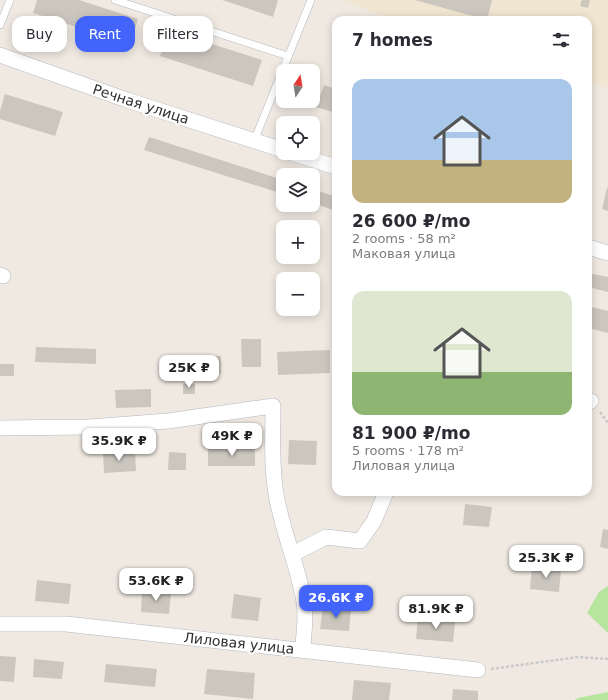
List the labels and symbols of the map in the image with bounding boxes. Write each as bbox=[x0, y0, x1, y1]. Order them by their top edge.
north arrow bbox=[276, 64, 320, 108]
street label: Речная улица bbox=[91, 81, 191, 127]
pin: 25K ₽ bbox=[161, 355, 217, 389]
pin: 49K ₽ bbox=[204, 423, 260, 457]
pin: 35.9K ₽ bbox=[82, 428, 156, 462]
pin: 25.3K ₽ bbox=[509, 545, 583, 579]
pin: 53.6K ₽ bbox=[119, 568, 193, 602]
pin: 26.6K ₽ bbox=[299, 585, 373, 619]
pin: 81.9K ₽ bbox=[399, 596, 473, 630]
street label: Лиловая улица bbox=[183, 629, 295, 657]

